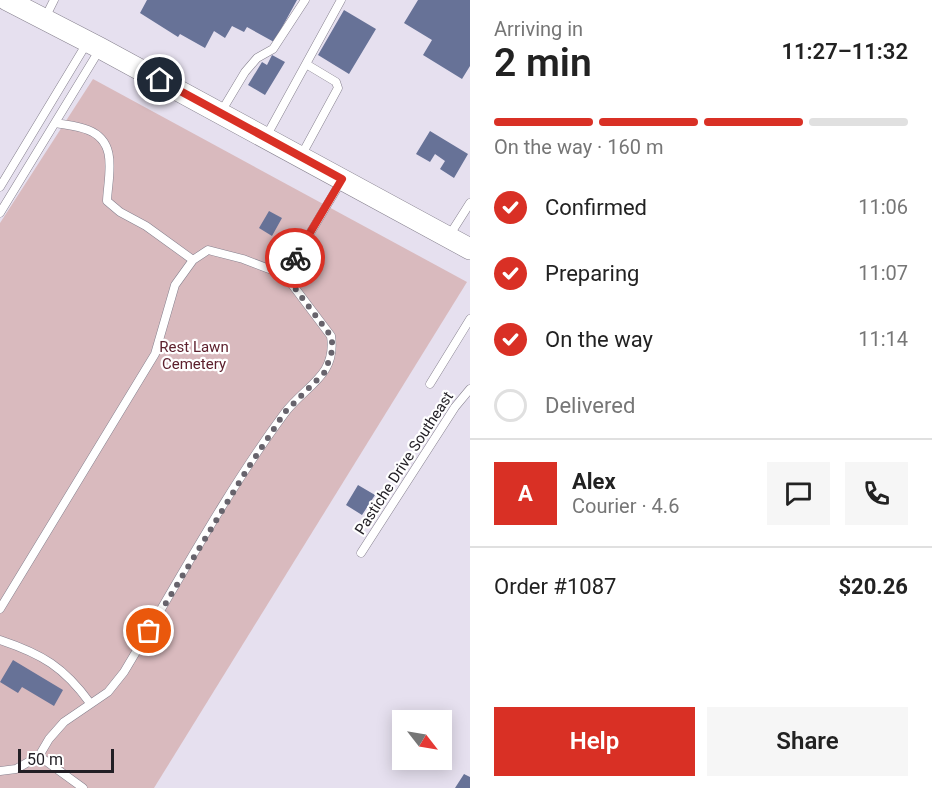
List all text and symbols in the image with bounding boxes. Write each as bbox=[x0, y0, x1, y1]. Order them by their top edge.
text: Arriving in bbox=[494, 17, 583, 41]
text: 11:27–11:32 bbox=[781, 39, 908, 64]
text: 2 min bbox=[494, 40, 592, 86]
pin bbox=[134, 54, 185, 105]
icon: home bbox=[143, 63, 176, 96]
text: On the way · 160 m bbox=[494, 135, 663, 159]
icon: check bbox=[494, 191, 527, 224]
text: Confirmed bbox=[545, 195, 647, 220]
text: 11:06 bbox=[858, 195, 908, 219]
courier bbox=[265, 228, 325, 288]
icon: bike bbox=[279, 242, 312, 275]
icon: check bbox=[494, 257, 527, 290]
text: Preparing bbox=[545, 261, 639, 286]
text: 11:07 bbox=[858, 261, 908, 285]
icon: check bbox=[494, 323, 527, 356]
text: On the way bbox=[545, 327, 653, 352]
text: 11:14 bbox=[858, 327, 908, 351]
park label: Rest Lawn Cemetery bbox=[159, 338, 229, 373]
street label: Pastiche Drive Southeast bbox=[351, 388, 457, 538]
text: Delivered bbox=[545, 393, 635, 418]
button: chat bbox=[767, 462, 830, 525]
button: phone bbox=[845, 462, 908, 525]
text: Alex bbox=[572, 469, 616, 494]
text: A bbox=[518, 481, 533, 506]
text: Courier · 4.6 bbox=[572, 494, 679, 518]
text: Order #1087 bbox=[494, 574, 616, 599]
text: $20.26 bbox=[839, 574, 908, 599]
pin bbox=[123, 605, 174, 656]
icon: bag bbox=[132, 614, 165, 647]
button: Help bbox=[494, 707, 695, 776]
button: Share bbox=[707, 707, 908, 776]
north arrow bbox=[392, 710, 452, 770]
map controls bbox=[392, 710, 452, 770]
scale bar bbox=[18, 746, 114, 774]
text: 50 m bbox=[27, 750, 63, 769]

